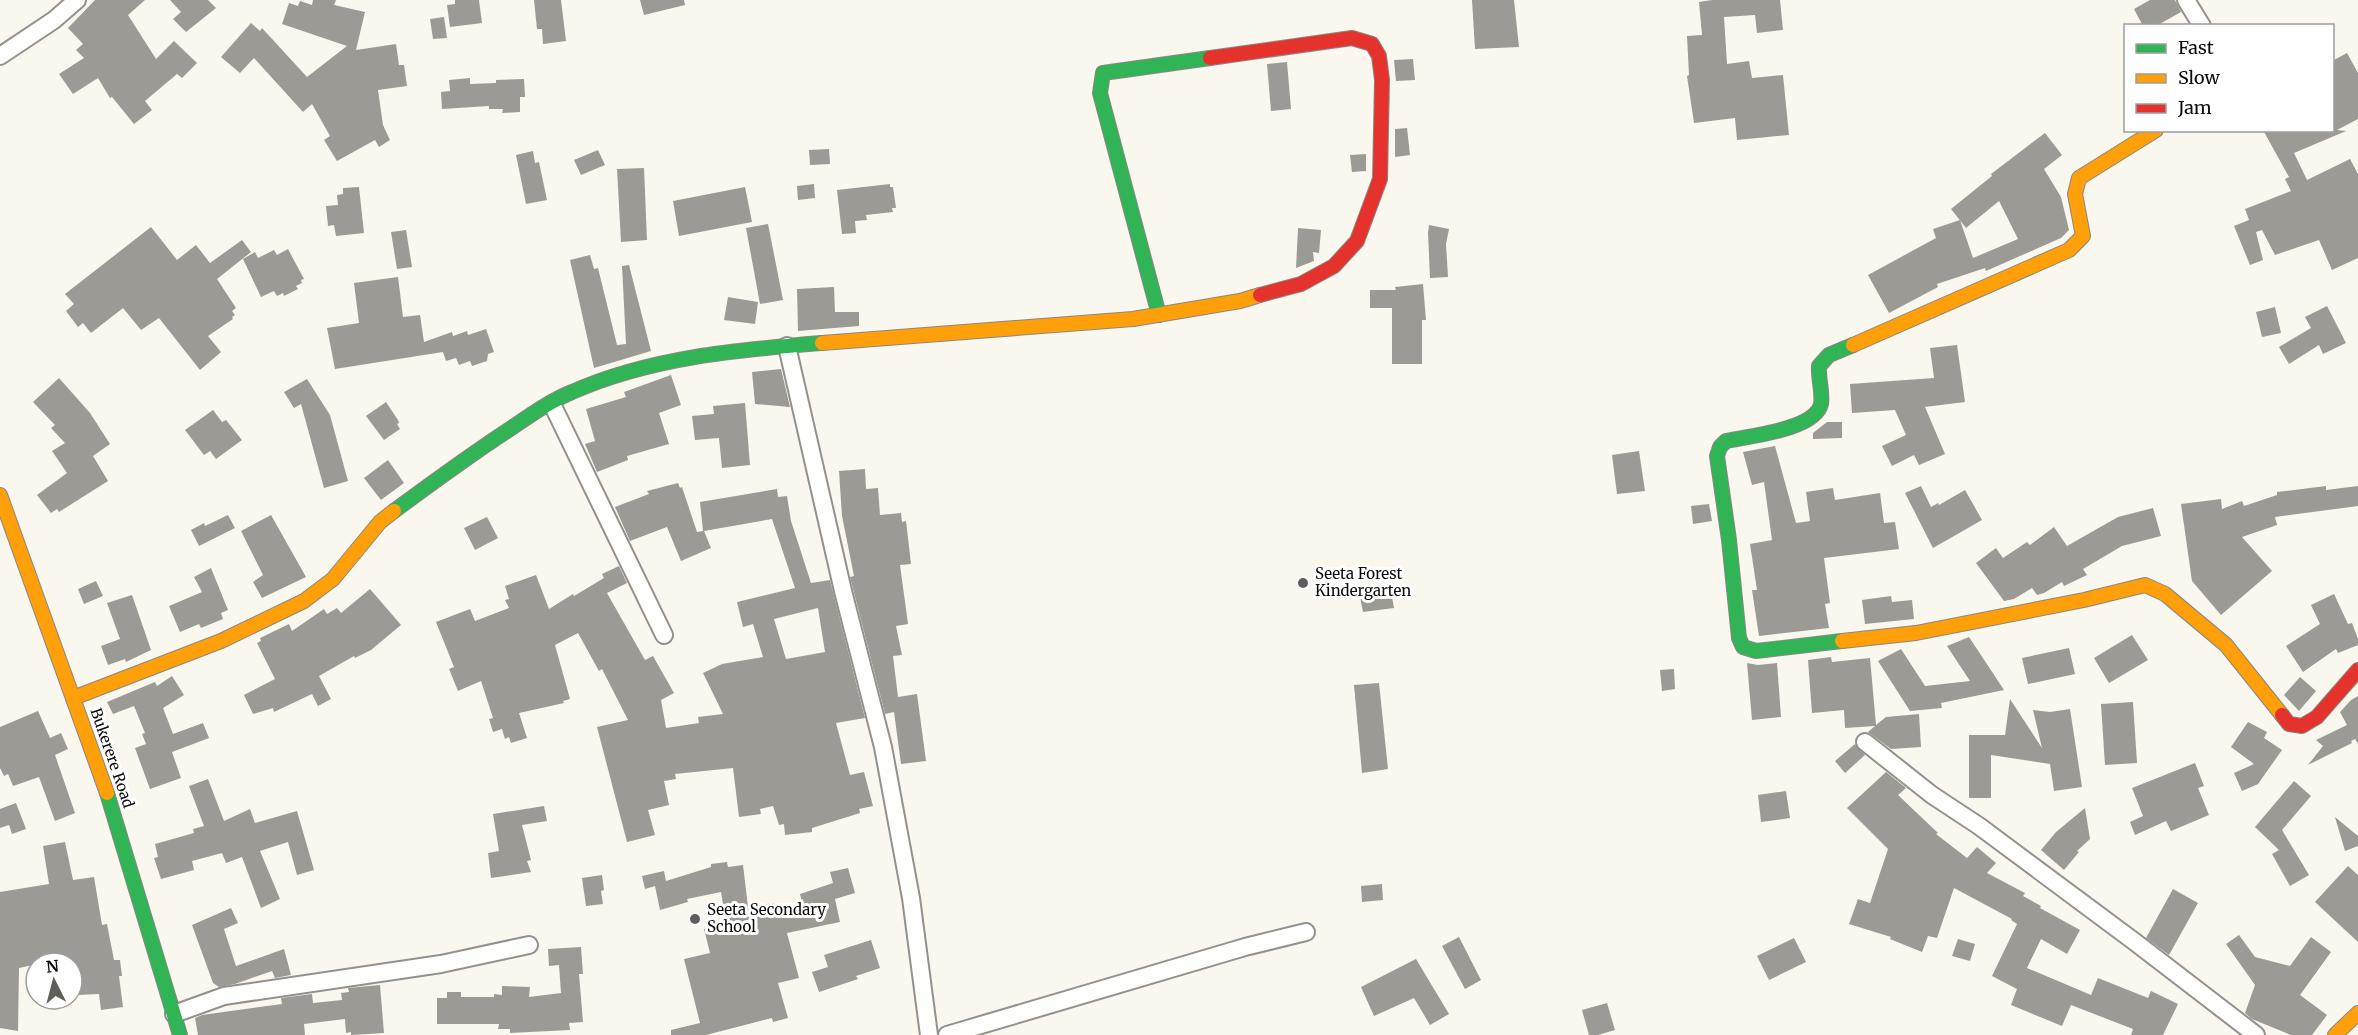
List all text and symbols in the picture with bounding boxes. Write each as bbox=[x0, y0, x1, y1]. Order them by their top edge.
legend bbox=[2124, 24, 2334, 132]
text: Fast bbox=[2178, 36, 2214, 59]
text: Slow bbox=[2178, 66, 2221, 89]
text: Jam bbox=[2177, 96, 2212, 119]
place label: Seeta Forest Kindergarten bbox=[1315, 564, 1411, 600]
marker: Seeta Forest Kindergarten bbox=[1296, 576, 1310, 590]
street label: Bukerere Road bbox=[86, 705, 138, 810]
place label: Seeta Secondary School bbox=[707, 900, 826, 936]
marker: Seeta Secondary School bbox=[688, 912, 702, 926]
north arrow bbox=[24, 951, 84, 1011]
text: N bbox=[45, 955, 60, 977]

